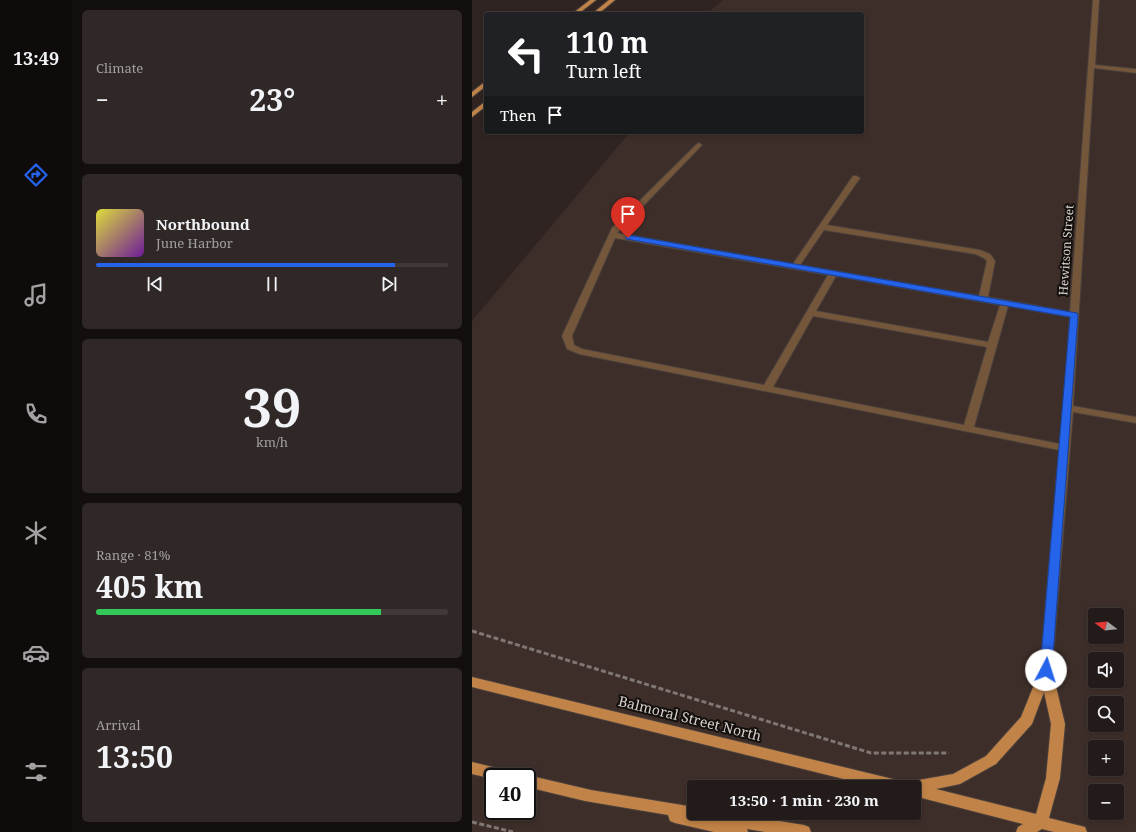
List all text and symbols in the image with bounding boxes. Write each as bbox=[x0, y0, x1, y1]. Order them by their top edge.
text: 110 m bbox=[566, 23, 648, 61]
icon: left bbox=[500, 28, 552, 80]
text: 13:49 bbox=[13, 46, 59, 70]
text: Climate bbox=[96, 59, 143, 77]
text: Turn left bbox=[566, 59, 641, 83]
text: 23° bbox=[249, 79, 295, 120]
text: − bbox=[96, 84, 109, 114]
text: + bbox=[436, 84, 448, 114]
icon: arrive bbox=[544, 104, 566, 126]
text: Then bbox=[500, 105, 536, 125]
icon: directions bbox=[22, 161, 50, 189]
pin bbox=[611, 197, 645, 238]
icon: arrive bbox=[617, 203, 639, 225]
street label: Hewitson Street bbox=[1054, 204, 1078, 296]
text: Northbound bbox=[156, 214, 250, 234]
text: June Harbor bbox=[156, 234, 233, 252]
icon: previous bbox=[144, 273, 166, 295]
icon: pause bbox=[261, 273, 283, 295]
icon: next bbox=[378, 273, 400, 295]
icon: music bbox=[22, 281, 50, 309]
text: 39 bbox=[243, 371, 301, 442]
icon: phone bbox=[22, 400, 50, 428]
text: km/h bbox=[256, 433, 288, 451]
icon: climate bbox=[22, 519, 50, 547]
text: Range · 81% bbox=[96, 546, 170, 564]
text: 405 km bbox=[96, 566, 203, 607]
north arrow bbox=[1088, 608, 1124, 644]
map controls bbox=[1088, 608, 1124, 820]
icon: car bbox=[22, 639, 50, 667]
position arrow bbox=[1025, 649, 1067, 691]
button: sound bbox=[1088, 652, 1124, 688]
street label: Balmoral Street North bbox=[617, 691, 764, 745]
button: search bbox=[1088, 696, 1124, 732]
text: Arrival bbox=[96, 716, 140, 734]
text: 13:50 bbox=[96, 736, 173, 777]
button: + bbox=[1088, 740, 1124, 776]
icon: filters bbox=[22, 758, 50, 786]
speed limit sign: 40 bbox=[484, 768, 536, 820]
button: − bbox=[1088, 784, 1124, 820]
text: 13:50 · 1 min · 230 m bbox=[729, 790, 879, 810]

